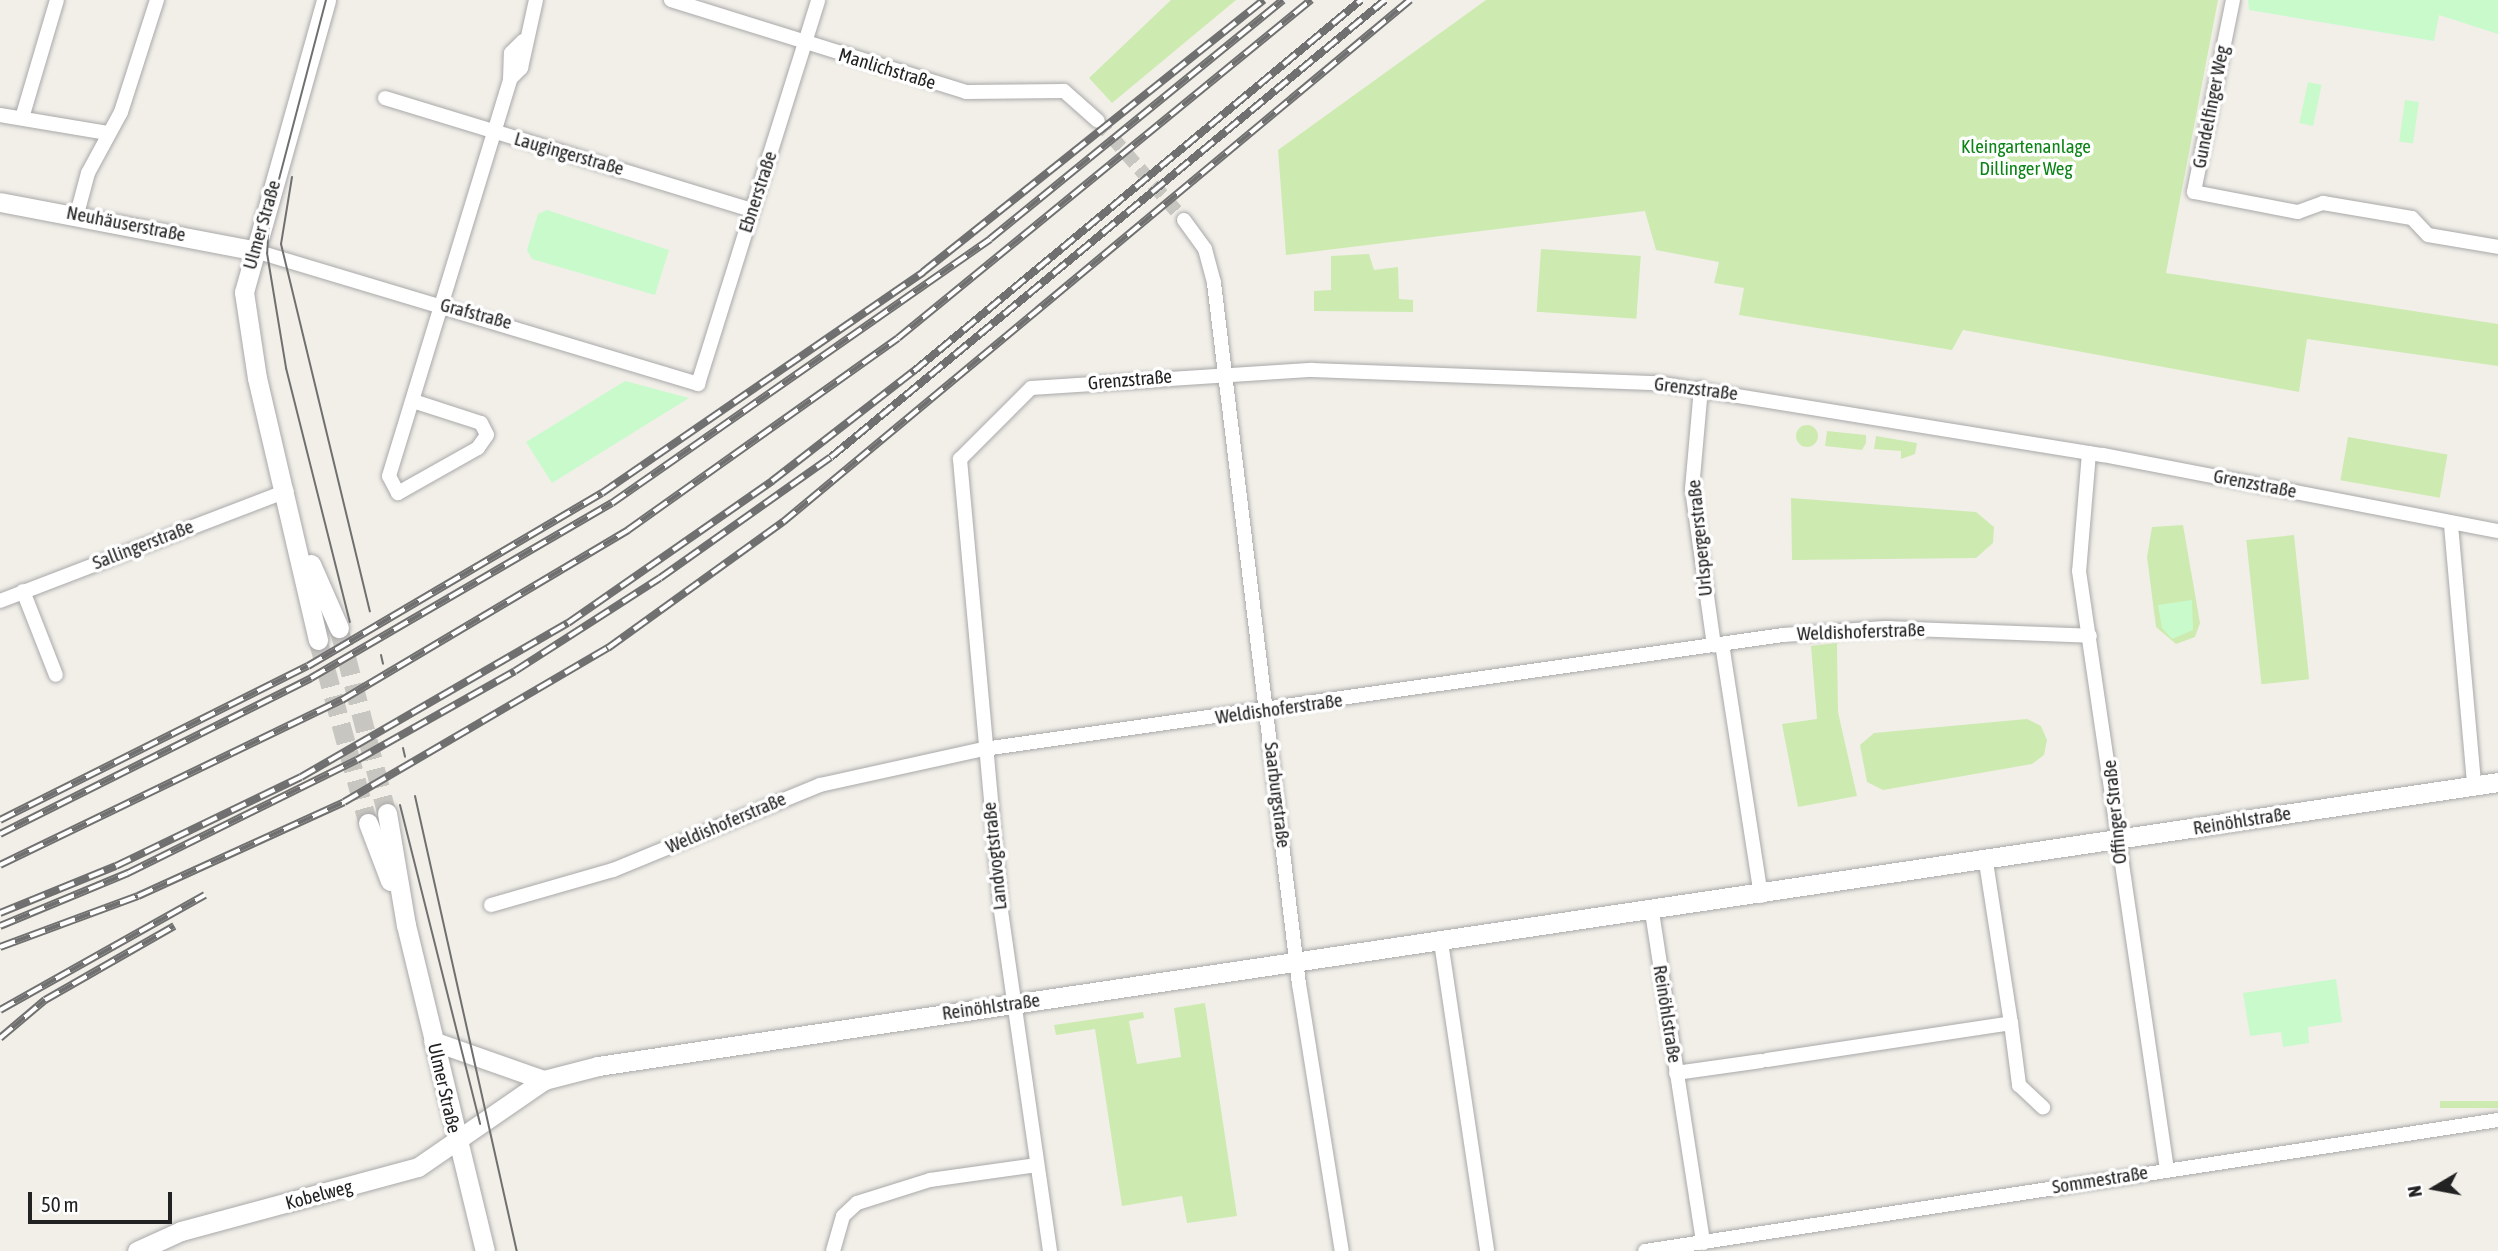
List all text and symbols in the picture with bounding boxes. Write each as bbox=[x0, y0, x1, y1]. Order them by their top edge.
street label: Manlichstraße bbox=[836, 43, 938, 95]
street label: Gundelfinger Weg bbox=[2188, 44, 2234, 170]
street label: Laugingerstraße bbox=[512, 127, 626, 181]
park label: Kleingartenanlage Dillinger Weg bbox=[1961, 136, 2091, 180]
street label: Ebnerstraße bbox=[734, 148, 782, 236]
street label: Ulmer Straße bbox=[238, 178, 286, 272]
street label: Neuhäuserstraße bbox=[64, 201, 188, 247]
street label: Grafstraße bbox=[438, 294, 514, 334]
street label: Grenzstraße bbox=[1087, 365, 1173, 395]
street label: Grenzstraße bbox=[1653, 373, 1739, 405]
street label: Grenzstraße bbox=[2212, 465, 2298, 503]
street label: Urlspergerstraße bbox=[1683, 479, 1717, 597]
street label: Sallingerstraße bbox=[89, 515, 197, 575]
street label: Weldishoferstraße bbox=[1797, 618, 1925, 646]
street label: Weldishoferstraße bbox=[1214, 689, 1344, 729]
street label: Saarburgstraße bbox=[1259, 741, 1295, 849]
street label: Offinger Straße bbox=[2098, 759, 2132, 865]
street label: Weldishoferstraße bbox=[663, 787, 789, 859]
street label: Landvogtstraße bbox=[978, 801, 1012, 911]
street label: Reinöhlstraße bbox=[2191, 802, 2293, 840]
street label: Reinöhlstraße bbox=[1648, 963, 1686, 1065]
street label: Reinöhlstraße bbox=[941, 989, 1041, 1025]
street label: Ulmer Straße bbox=[423, 1041, 465, 1135]
north arrow bbox=[2400, 1153, 2470, 1223]
street label: Sommestraße bbox=[2050, 1161, 2150, 1199]
street label: Kobelweg bbox=[283, 1175, 355, 1215]
scale bar bbox=[32, 1178, 175, 1222]
text: N bbox=[2403, 1184, 2426, 1199]
text: 50 m bbox=[41, 1192, 79, 1216]

